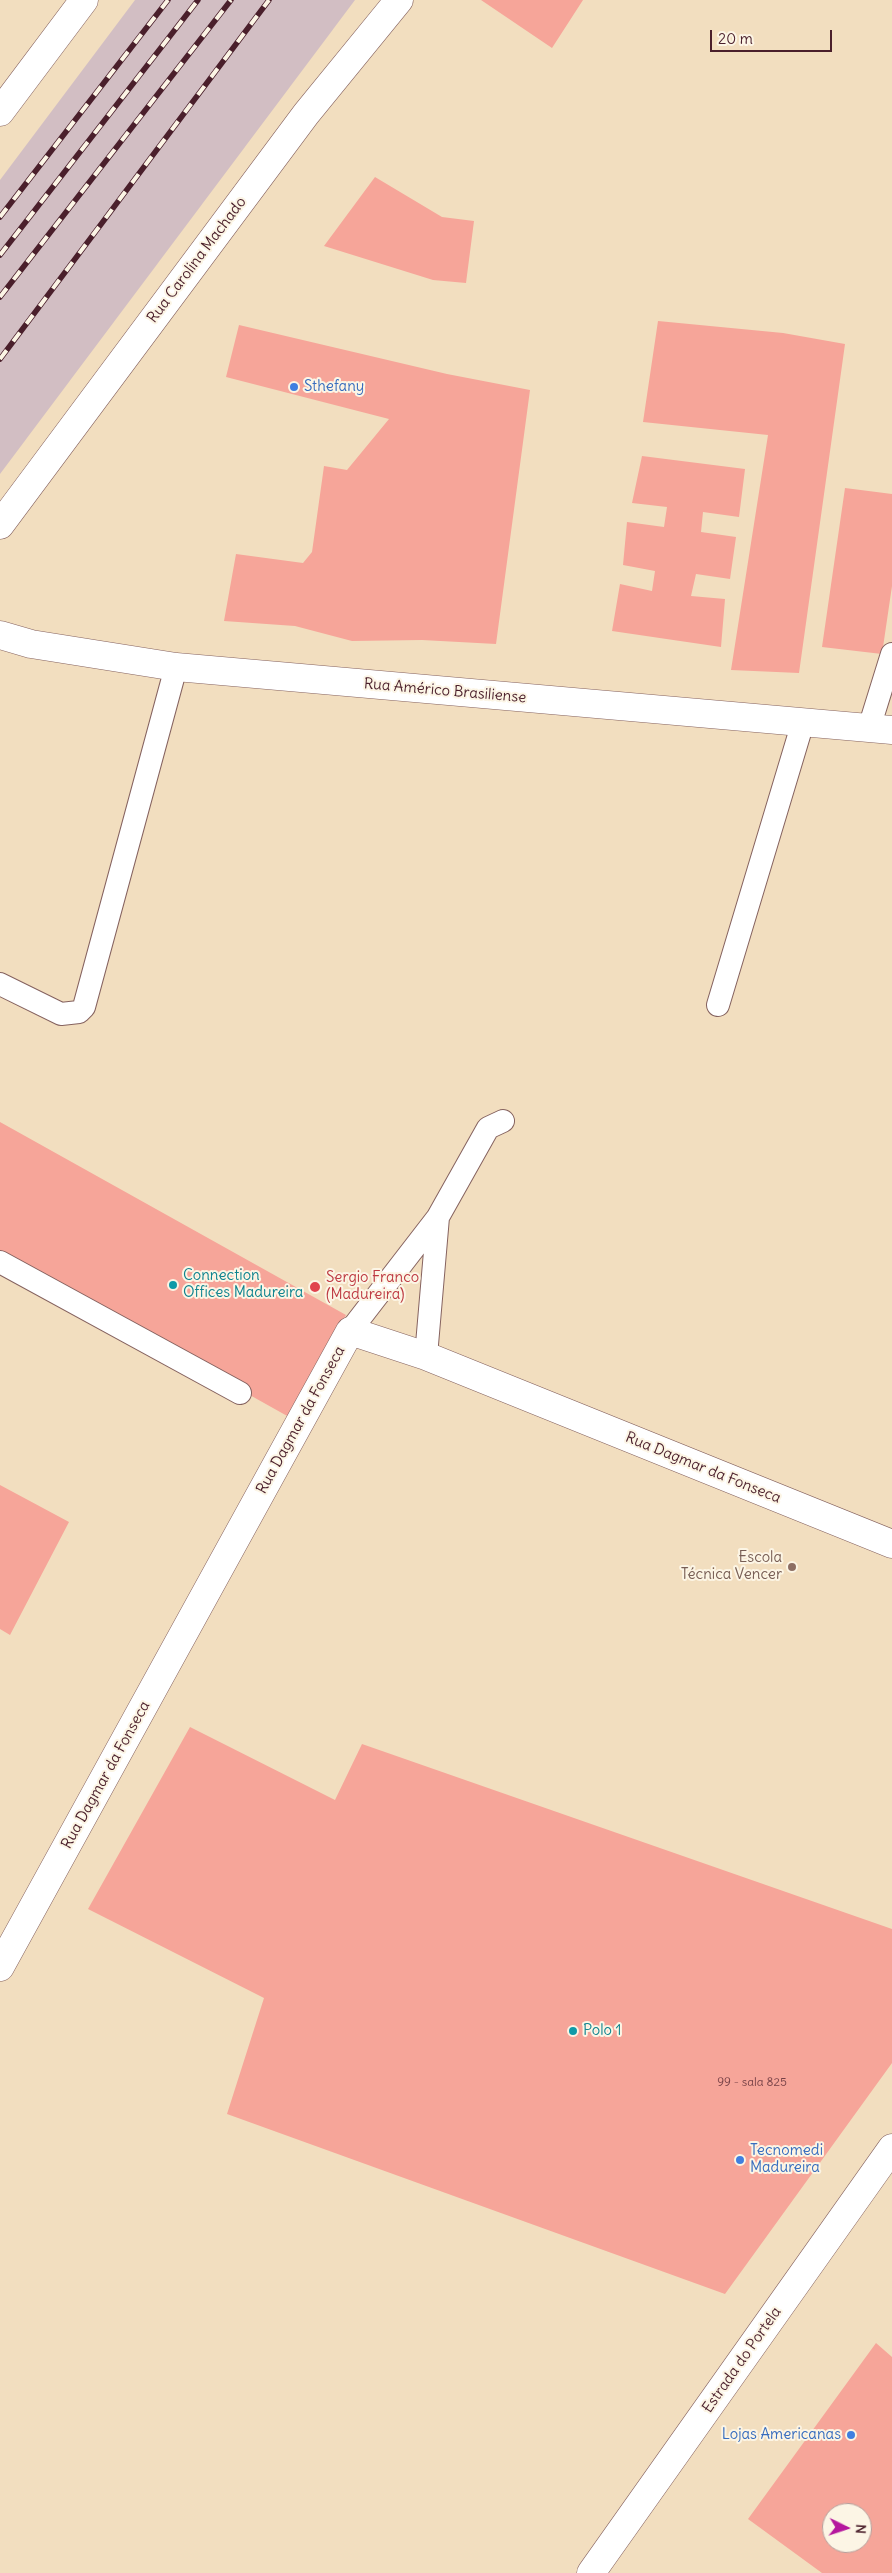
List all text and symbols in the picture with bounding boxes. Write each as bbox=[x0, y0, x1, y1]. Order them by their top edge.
scale bar bbox=[712, 20, 834, 52]
text: 20 m bbox=[718, 29, 753, 48]
street label: Rua Carolina Machado bbox=[144, 193, 250, 327]
place label: Sthefany bbox=[304, 378, 364, 396]
marker: Sthefany bbox=[288, 381, 300, 393]
street label: Rua Américo Brasiliense bbox=[363, 675, 527, 707]
place label: Connection Offices Madureira bbox=[183, 1267, 303, 1302]
place label: Sergio Franco (Madureira) bbox=[326, 1269, 419, 1304]
marker: Connection Offices Madureira bbox=[167, 1279, 179, 1291]
marker: Sergio Franco (Madureira) bbox=[308, 1280, 322, 1294]
street label: Rua Dagmar da Fonseca bbox=[253, 1343, 349, 1497]
street label: Rua Dagmar da Fonseca bbox=[623, 1429, 783, 1507]
place label: Escola Técnica Vencer bbox=[681, 1549, 782, 1584]
marker: Escola Técnica Vencer bbox=[786, 1561, 798, 1573]
street label: Rua Dagmar da Fonseca bbox=[58, 1698, 154, 1852]
place label: Polo 1 bbox=[583, 2022, 621, 2040]
marker: Polo 1 bbox=[567, 2025, 579, 2037]
house number: 99 - sala 825 bbox=[717, 2076, 787, 2090]
place label: Tecnomedi Madureira bbox=[750, 2142, 823, 2177]
marker: Tecnomedi Madureira bbox=[734, 2154, 746, 2166]
street label: Estrada do Portela bbox=[699, 2304, 785, 2416]
place label: Lojas Americanas bbox=[722, 2426, 841, 2444]
marker: Lojas Americanas bbox=[845, 2429, 857, 2441]
north arrow bbox=[822, 2503, 872, 2553]
text: N bbox=[852, 2524, 870, 2534]

